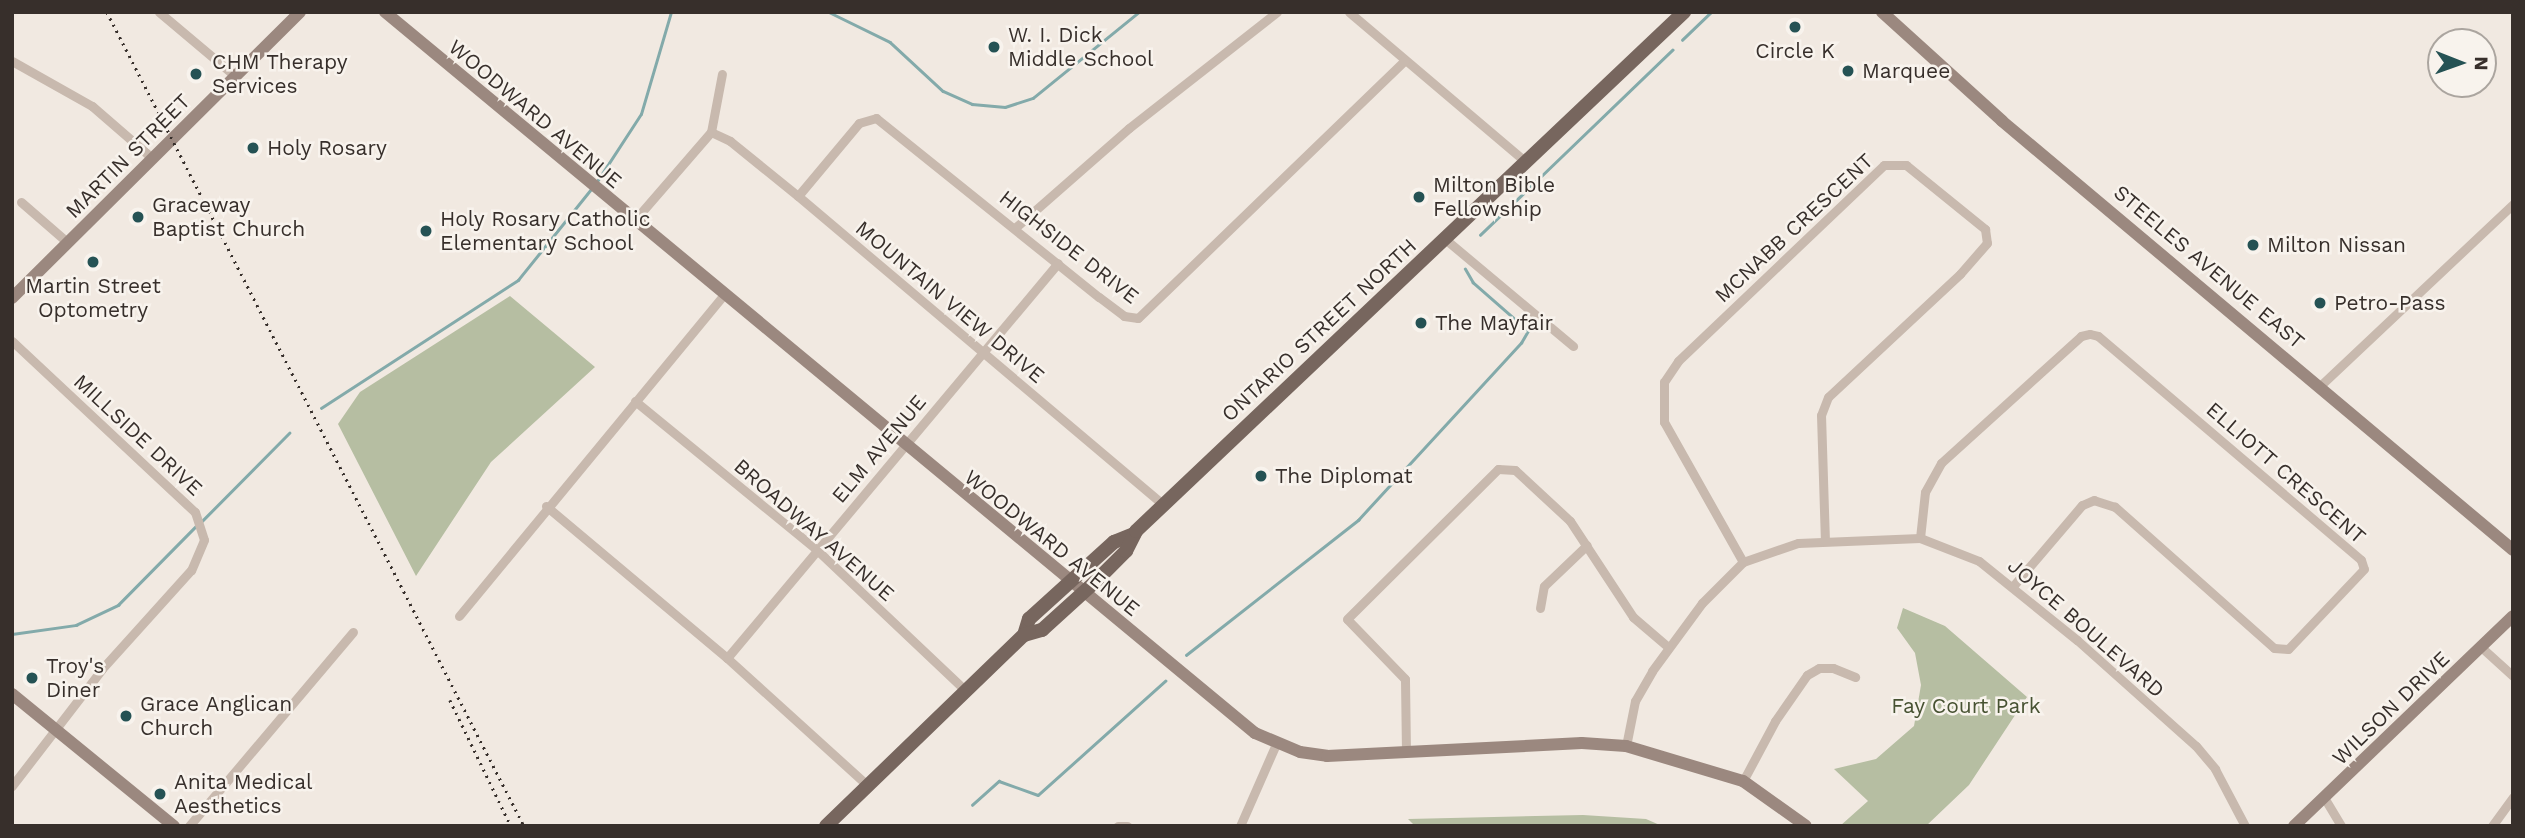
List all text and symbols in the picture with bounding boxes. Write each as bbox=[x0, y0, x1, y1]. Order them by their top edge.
marker: Circle K bbox=[1787, 19, 1803, 35]
place label: W. I. Dick Middle School bbox=[1008, 22, 1153, 72]
north arrow bbox=[2427, 28, 2497, 98]
street label: WOODWARD AVENUE bbox=[443, 34, 627, 194]
place label: Circle K bbox=[1755, 38, 1835, 64]
marker: W. I. Dick Middle School bbox=[986, 39, 1002, 55]
place label: CHM Therapy Services bbox=[212, 49, 348, 99]
text: N bbox=[2470, 56, 2493, 71]
place label: Marquee bbox=[1862, 58, 1950, 84]
marker: Marquee bbox=[1840, 63, 1856, 79]
marker: CHM Therapy Services bbox=[186, 64, 206, 84]
street label: MARTIN STREET bbox=[60, 88, 196, 224]
place label: Holy Rosary bbox=[267, 135, 387, 161]
marker: Holy Rosary bbox=[245, 140, 261, 156]
street label: MCNABB CRESCENT bbox=[1710, 148, 1878, 308]
place label: Milton Bible Fellowship bbox=[1433, 172, 1555, 222]
street label: STEELES AVENUE EAST bbox=[2108, 180, 2310, 354]
street label: HIGHSIDE DRIVE bbox=[994, 185, 1144, 309]
marker: Milton Bible Fellowship bbox=[1411, 189, 1427, 205]
place label: Graceway Baptist Church bbox=[152, 192, 305, 242]
place label: Holy Rosary Catholic Elementary School bbox=[440, 206, 652, 256]
marker: Graceway Baptist Church bbox=[130, 209, 146, 225]
street label: MOUNTAIN VIEW DRIVE bbox=[850, 215, 1050, 389]
marker: Holy Rosary Catholic Elementary School bbox=[418, 223, 434, 239]
place label: Milton Nissan bbox=[2267, 232, 2406, 258]
street label: ONTARIO STREET NORTH bbox=[1216, 233, 1422, 427]
marker: Milton Nissan bbox=[2245, 237, 2261, 253]
marker: Martin Street Optometry bbox=[85, 254, 101, 270]
place label: Martin Street Optometry bbox=[25, 273, 161, 323]
place label: Petro-Pass bbox=[2334, 290, 2446, 316]
marker: Petro-Pass bbox=[2312, 295, 2328, 311]
place label: The Mayfair bbox=[1435, 310, 1553, 336]
marker: The Mayfair bbox=[1413, 315, 1429, 331]
street label: MILLSIDE DRIVE bbox=[68, 369, 208, 501]
street label: ELM AVENUE bbox=[826, 389, 932, 509]
street label: ELLIOTT CRESCENT bbox=[2201, 397, 2371, 549]
street label: BROADWAY AVENUE bbox=[728, 453, 900, 607]
place label: The Diplomat bbox=[1275, 463, 1413, 489]
street label: WOODWARD AVENUE bbox=[959, 464, 1145, 622]
marker: The Diplomat bbox=[1253, 468, 1269, 484]
street label: JOYCE BOULEVARD bbox=[2003, 553, 2169, 703]
street label: WILSON DRIVE bbox=[2327, 646, 2455, 770]
place label: Troy's Diner bbox=[46, 653, 104, 703]
marker: Troy's Diner bbox=[24, 670, 40, 686]
place label: Grace Anglican Church bbox=[140, 691, 293, 741]
park label: Fay Court Park bbox=[1891, 693, 2041, 719]
marker: Grace Anglican Church bbox=[118, 708, 134, 724]
place label: Anita Medical Aesthetics bbox=[174, 769, 313, 819]
marker: Anita Medical Aesthetics bbox=[152, 786, 168, 802]

